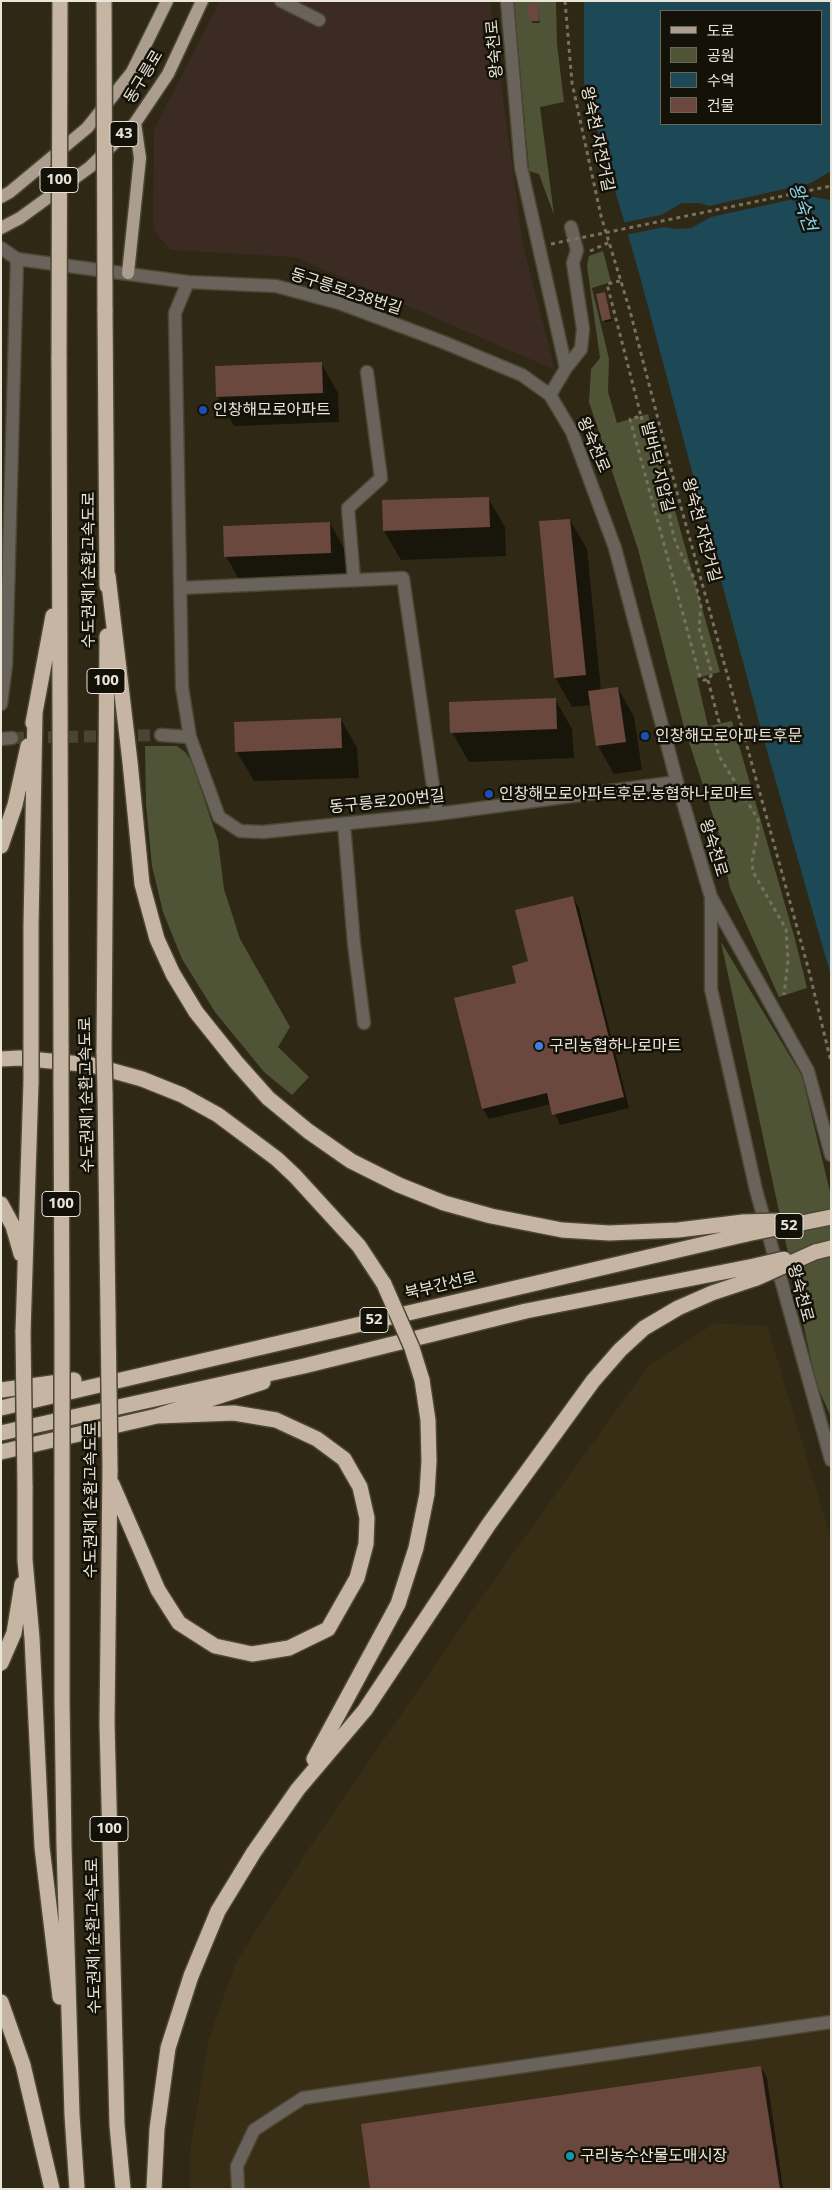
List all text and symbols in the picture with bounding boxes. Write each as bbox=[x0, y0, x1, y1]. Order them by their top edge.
legend bbox=[660, 10, 822, 125]
street label: 왕숙천로 bbox=[483, 19, 507, 79]
text: 도로 bbox=[707, 20, 735, 40]
text: 공원 bbox=[707, 45, 735, 65]
street label: 동구릉로 bbox=[121, 47, 167, 107]
text: 수역 bbox=[707, 70, 735, 90]
street label: 왕숙천 자전거길 bbox=[576, 85, 618, 193]
text: 건물 bbox=[707, 95, 735, 115]
road number: 43 bbox=[110, 122, 138, 146]
road number: 100 bbox=[40, 168, 78, 192]
water label: 왕숙천 bbox=[784, 180, 820, 234]
street label: 동구릉로238번길 bbox=[288, 265, 404, 319]
place label: 인창해모로아파트 bbox=[213, 400, 331, 420]
marker: 인창해모로아파트 bbox=[197, 404, 209, 416]
street label: 왕숙천로 bbox=[573, 414, 613, 476]
street label: 발바닥 지압길 bbox=[636, 420, 678, 514]
street label: 왕숙천 자전거길 bbox=[678, 476, 724, 584]
street label: 수도권제1순환고속도로 bbox=[79, 492, 99, 648]
road number: 100 bbox=[87, 668, 125, 694]
place label: 인창해모로아파트후문 bbox=[655, 726, 802, 746]
marker: 인창해모로아파트후문 bbox=[639, 730, 651, 742]
place label: 인창해모로아파트후문.농협하나로마트 bbox=[499, 784, 753, 804]
street label: 동구릉로200번길 bbox=[328, 786, 446, 818]
marker: 인창해모로아파트후문.농협하나로마트 bbox=[483, 788, 495, 800]
street label: 왕숙천로 bbox=[695, 817, 731, 879]
street label: 수도권제1순환고속도로 bbox=[76, 1017, 98, 1173]
place label: 구리농협하나로마트 bbox=[549, 1036, 681, 1056]
marker: 구리농협하나로마트 bbox=[533, 1040, 545, 1052]
road number: 100 bbox=[42, 1192, 80, 1216]
road number: 52 bbox=[775, 1214, 803, 1238]
street label: 왕숙천로 bbox=[783, 1262, 817, 1324]
street label: 북부간선로 bbox=[403, 1268, 479, 1304]
road number: 52 bbox=[360, 1308, 388, 1332]
street label: 수도권제1순환고속도로 bbox=[81, 1422, 101, 1578]
road number: 100 bbox=[90, 1816, 128, 1842]
street label: 수도권제1순환고속도로 bbox=[83, 1858, 105, 2014]
place label: 구리농수산물도매시장 bbox=[580, 2146, 727, 2166]
marker: 구리농수산물도매시장 bbox=[564, 2150, 576, 2162]

